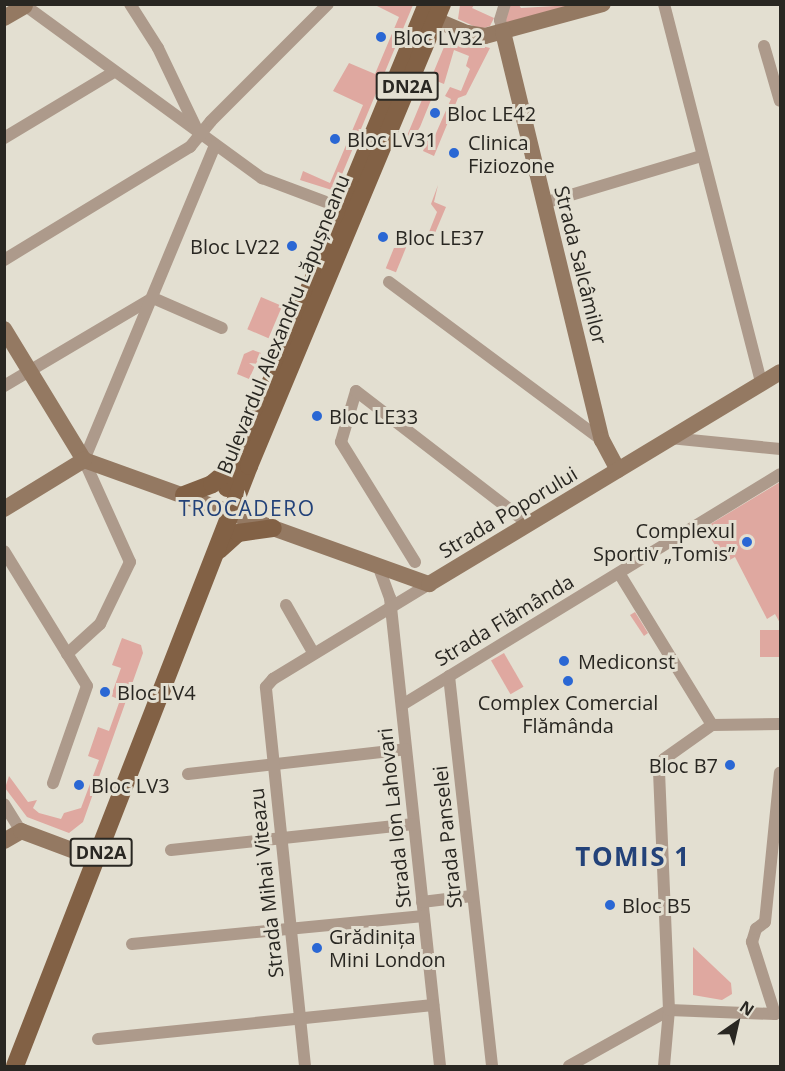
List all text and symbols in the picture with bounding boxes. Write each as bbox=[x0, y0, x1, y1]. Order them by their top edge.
place label: Bloc LV32 bbox=[393, 25, 483, 49]
marker: Bloc LV32 bbox=[374, 30, 388, 44]
road number: DN2A bbox=[376, 71, 438, 101]
place label: Bloc LE42 bbox=[447, 101, 536, 125]
marker: Bloc LE42 bbox=[428, 106, 442, 120]
place label: Bloc LV31 bbox=[347, 127, 437, 151]
place label: Clinica Fiziozone bbox=[468, 130, 555, 177]
marker: Bloc LV31 bbox=[328, 132, 342, 146]
marker: Clinica Fiziozone bbox=[445, 144, 463, 162]
street label: Bulevardul Alexandru Lăpușneanu bbox=[212, 171, 354, 477]
street label: Strada Salcâmilor bbox=[550, 183, 612, 347]
place label: Bloc LE37 bbox=[395, 225, 484, 249]
marker: Bloc LE37 bbox=[376, 230, 390, 244]
place label: Bloc LV22 bbox=[190, 234, 280, 258]
marker: Bloc LV22 bbox=[285, 239, 299, 253]
place label: Bloc LE33 bbox=[329, 404, 418, 428]
marker: Bloc LE33 bbox=[310, 409, 324, 423]
street label: Strada Poporului bbox=[435, 461, 581, 563]
district label: TROCADERO bbox=[178, 495, 316, 521]
place label: Complexul Sportiv „Tomis” bbox=[593, 518, 735, 565]
marker: Complexul Sportiv „Tomis” bbox=[740, 535, 754, 549]
street label: Strada Flămânda bbox=[430, 569, 578, 671]
place label: Mediconst bbox=[578, 649, 675, 673]
marker: Mediconst bbox=[555, 652, 573, 670]
marker: Complex Comercial Flămânda bbox=[561, 674, 575, 688]
place label: Bloc LV4 bbox=[117, 680, 196, 704]
marker: Bloc LV4 bbox=[98, 685, 112, 699]
place label: Complex Comercial Flămânda bbox=[478, 690, 658, 737]
street label: Strada Ion Lahovari bbox=[373, 727, 415, 909]
place label: Bloc B7 bbox=[649, 753, 718, 777]
marker: Bloc B7 bbox=[723, 758, 737, 772]
street label: Strada Panselei bbox=[428, 764, 466, 910]
place label: Bloc LV3 bbox=[91, 773, 170, 797]
marker: Bloc LV3 bbox=[72, 778, 86, 792]
street label: Strada Mihai Viteazu bbox=[244, 787, 288, 979]
road number: DN2A bbox=[70, 837, 132, 867]
district label: TOMIS 1 bbox=[575, 841, 691, 873]
place label: Bloc B5 bbox=[622, 893, 691, 917]
marker: Bloc B5 bbox=[603, 898, 617, 912]
place label: Grădinița Mini London bbox=[329, 924, 446, 971]
marker: Grădinița Mini London bbox=[310, 941, 324, 955]
north arrow bbox=[707, 993, 767, 1053]
text: N bbox=[736, 995, 759, 1021]

